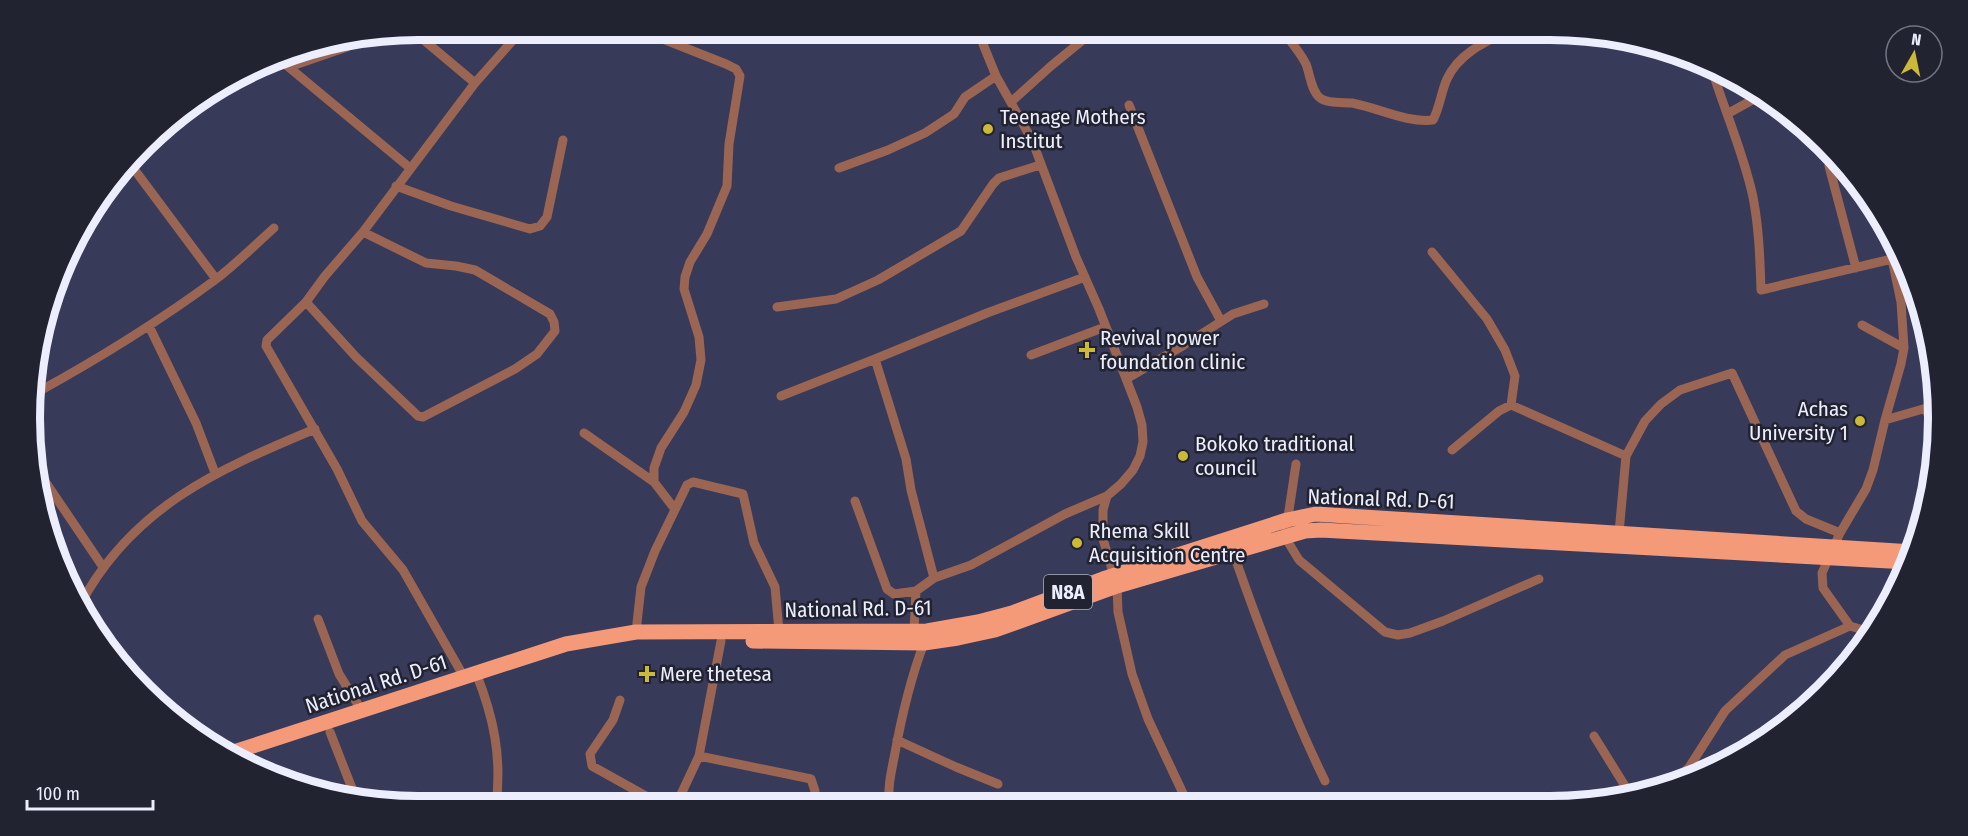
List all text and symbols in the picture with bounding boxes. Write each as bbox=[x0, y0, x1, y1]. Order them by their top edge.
north arrow bbox=[1884, 24, 1944, 84]
text: N bbox=[1910, 30, 1922, 50]
place label: Teenage Mothers Institut bbox=[1000, 104, 1146, 154]
marker: Teenage Mothers Institut bbox=[981, 122, 995, 136]
place label: Revival power foundation clinic bbox=[1100, 325, 1245, 375]
marker: Revival power foundation clinic bbox=[1078, 341, 1096, 359]
place label: Achas University 1 bbox=[1749, 396, 1848, 446]
marker: Achas University 1 bbox=[1853, 414, 1867, 428]
place label: Bokoko traditional council bbox=[1195, 431, 1354, 481]
marker: Bokoko traditional council bbox=[1176, 449, 1190, 463]
street label: National Rd. D-61 bbox=[1307, 483, 1455, 515]
place label: Rhema Skill Acquisition Centre bbox=[1089, 518, 1245, 568]
marker: Rhema Skill Acquisition Centre bbox=[1070, 536, 1084, 550]
road number: N8A bbox=[1044, 575, 1092, 609]
street label: National Rd. D-61 bbox=[784, 595, 932, 623]
street label: National Rd. D-61 bbox=[302, 649, 450, 719]
place label: Mere thetesa bbox=[660, 661, 772, 687]
marker: Mere thetesa bbox=[638, 665, 656, 683]
scale bar bbox=[27, 773, 153, 811]
text: 100 m bbox=[36, 783, 80, 805]

